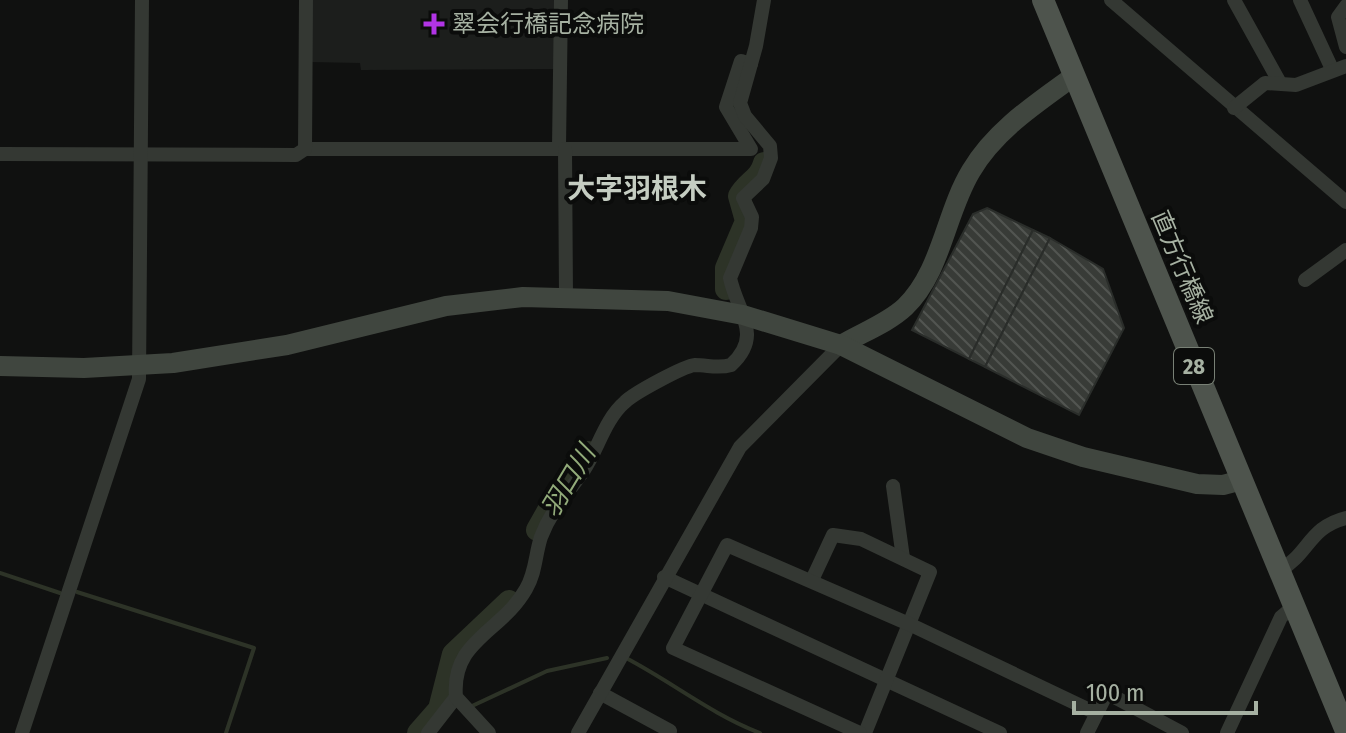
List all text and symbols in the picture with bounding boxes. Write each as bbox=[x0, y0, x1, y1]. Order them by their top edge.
place label: 翠会行橋記念病院 bbox=[452, 10, 644, 38]
marker: 翠会行橋記念病院 bbox=[423, 13, 445, 35]
district label: 大字羽根木 bbox=[567, 172, 707, 205]
street label: 直方行橋線 bbox=[1146, 206, 1218, 328]
road number: 28 bbox=[1174, 348, 1214, 384]
water label: 羽口川 bbox=[535, 437, 603, 523]
scale bar bbox=[1074, 665, 1256, 715]
text: 100 m bbox=[1086, 679, 1144, 707]

